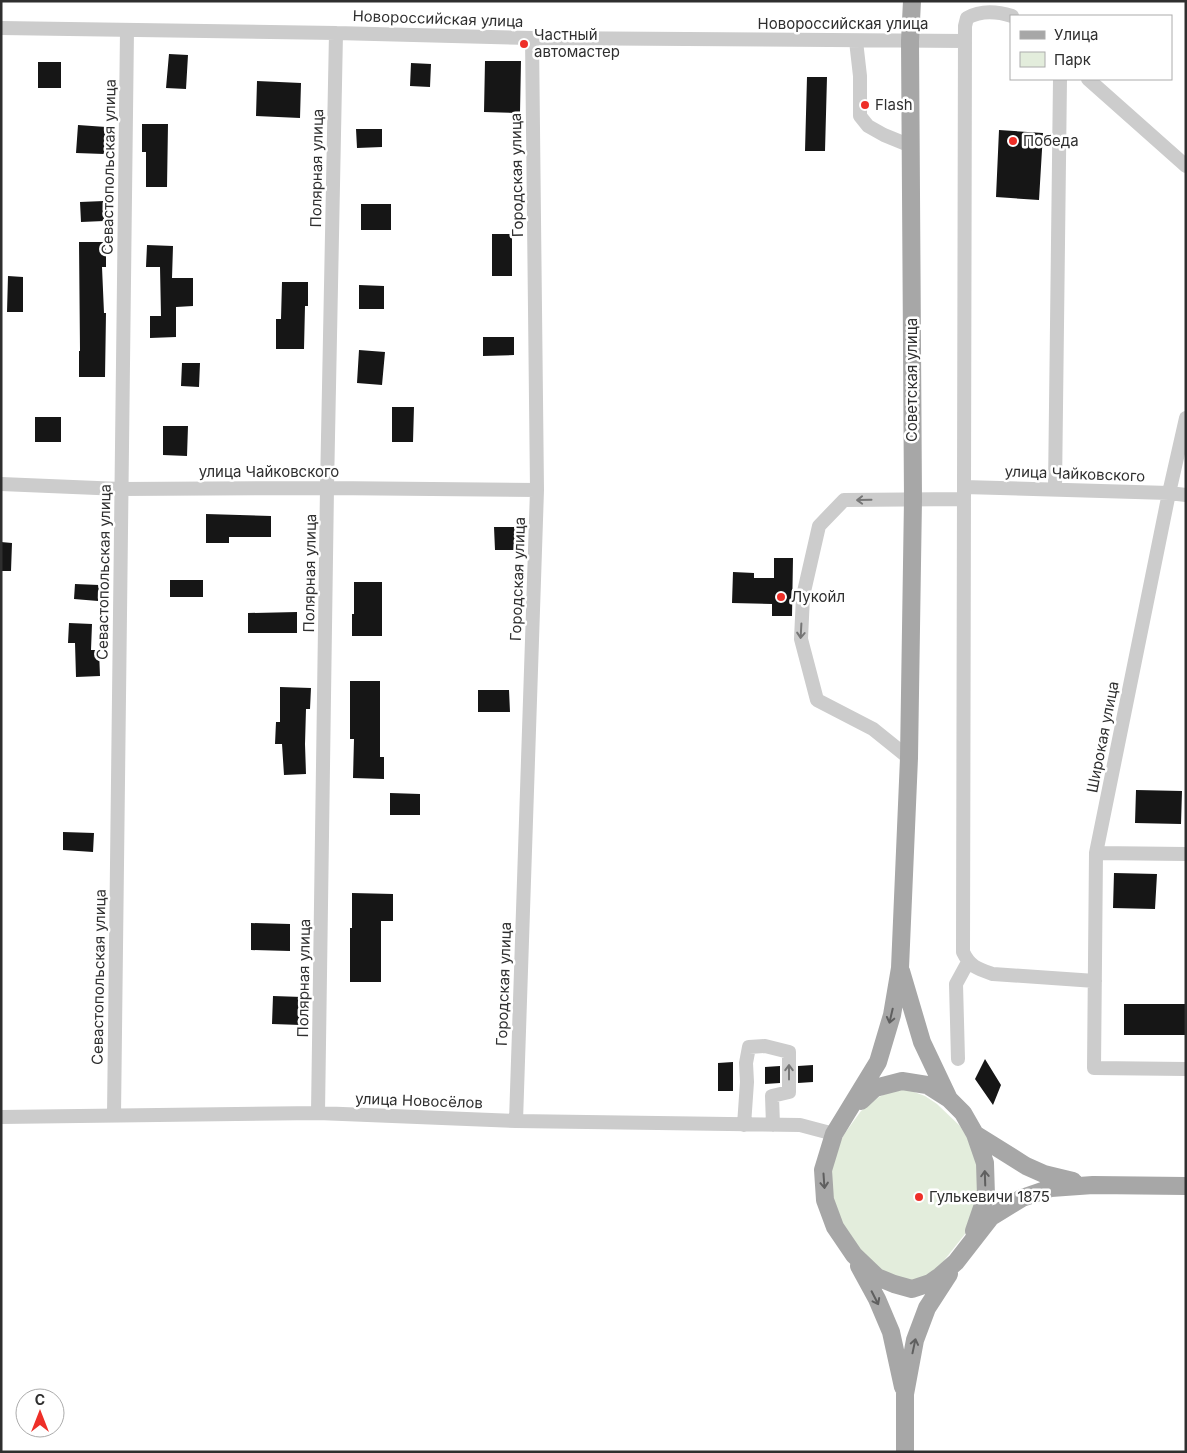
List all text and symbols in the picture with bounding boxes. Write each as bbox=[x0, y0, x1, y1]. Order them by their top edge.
street label: Новороссийская улица bbox=[352, 6, 524, 31]
street label: Новороссийская улица bbox=[758, 14, 928, 33]
legend bbox=[1010, 15, 1172, 80]
place label: Частный автомастер bbox=[534, 25, 620, 61]
text: Улица bbox=[1054, 25, 1098, 44]
marker: Частный автомастер bbox=[518, 38, 530, 50]
text: Парк bbox=[1054, 50, 1091, 69]
street label: Севастопольская улица bbox=[97, 79, 120, 255]
place label: Flash bbox=[875, 95, 913, 114]
marker: Flash bbox=[859, 99, 871, 111]
street label: Полярная улица bbox=[306, 108, 327, 228]
street label: Городская улица bbox=[506, 113, 527, 237]
place label: Победа bbox=[1023, 131, 1079, 150]
marker: Победа bbox=[1007, 135, 1019, 147]
street label: Советская улица bbox=[902, 318, 921, 442]
street label: улица Чайковского bbox=[199, 462, 339, 481]
street label: улица Чайковского bbox=[1004, 462, 1146, 485]
street label: Севастопольская улица bbox=[92, 484, 115, 660]
one-way arrow bbox=[856, 495, 872, 505]
street label: Полярная улица bbox=[299, 513, 320, 633]
street label: Городская улица bbox=[506, 516, 529, 641]
place label: Лукойл bbox=[791, 587, 845, 606]
marker: Лукойл bbox=[775, 591, 787, 603]
one-way arrow bbox=[797, 623, 806, 639]
street label: Широкая улица bbox=[1082, 680, 1123, 794]
street label: Севастопольская улица bbox=[87, 889, 110, 1065]
street label: Полярная улица bbox=[293, 918, 314, 1038]
street label: Городская улица bbox=[492, 921, 515, 1046]
one-way arrow bbox=[886, 1008, 895, 1024]
one-way arrow bbox=[784, 1065, 794, 1081]
street label: улица Новосёлов bbox=[355, 1089, 483, 1112]
one-way arrow bbox=[981, 1170, 990, 1186]
one-way arrow bbox=[819, 1173, 828, 1189]
place label: Гулькевичи 1875 bbox=[929, 1187, 1050, 1206]
marker: Гулькевичи 1875 bbox=[913, 1191, 925, 1203]
one-way arrow bbox=[871, 1290, 880, 1305]
one-way arrow bbox=[910, 1339, 919, 1355]
north arrow bbox=[15, 1388, 65, 1438]
text: С bbox=[35, 1391, 45, 1408]

